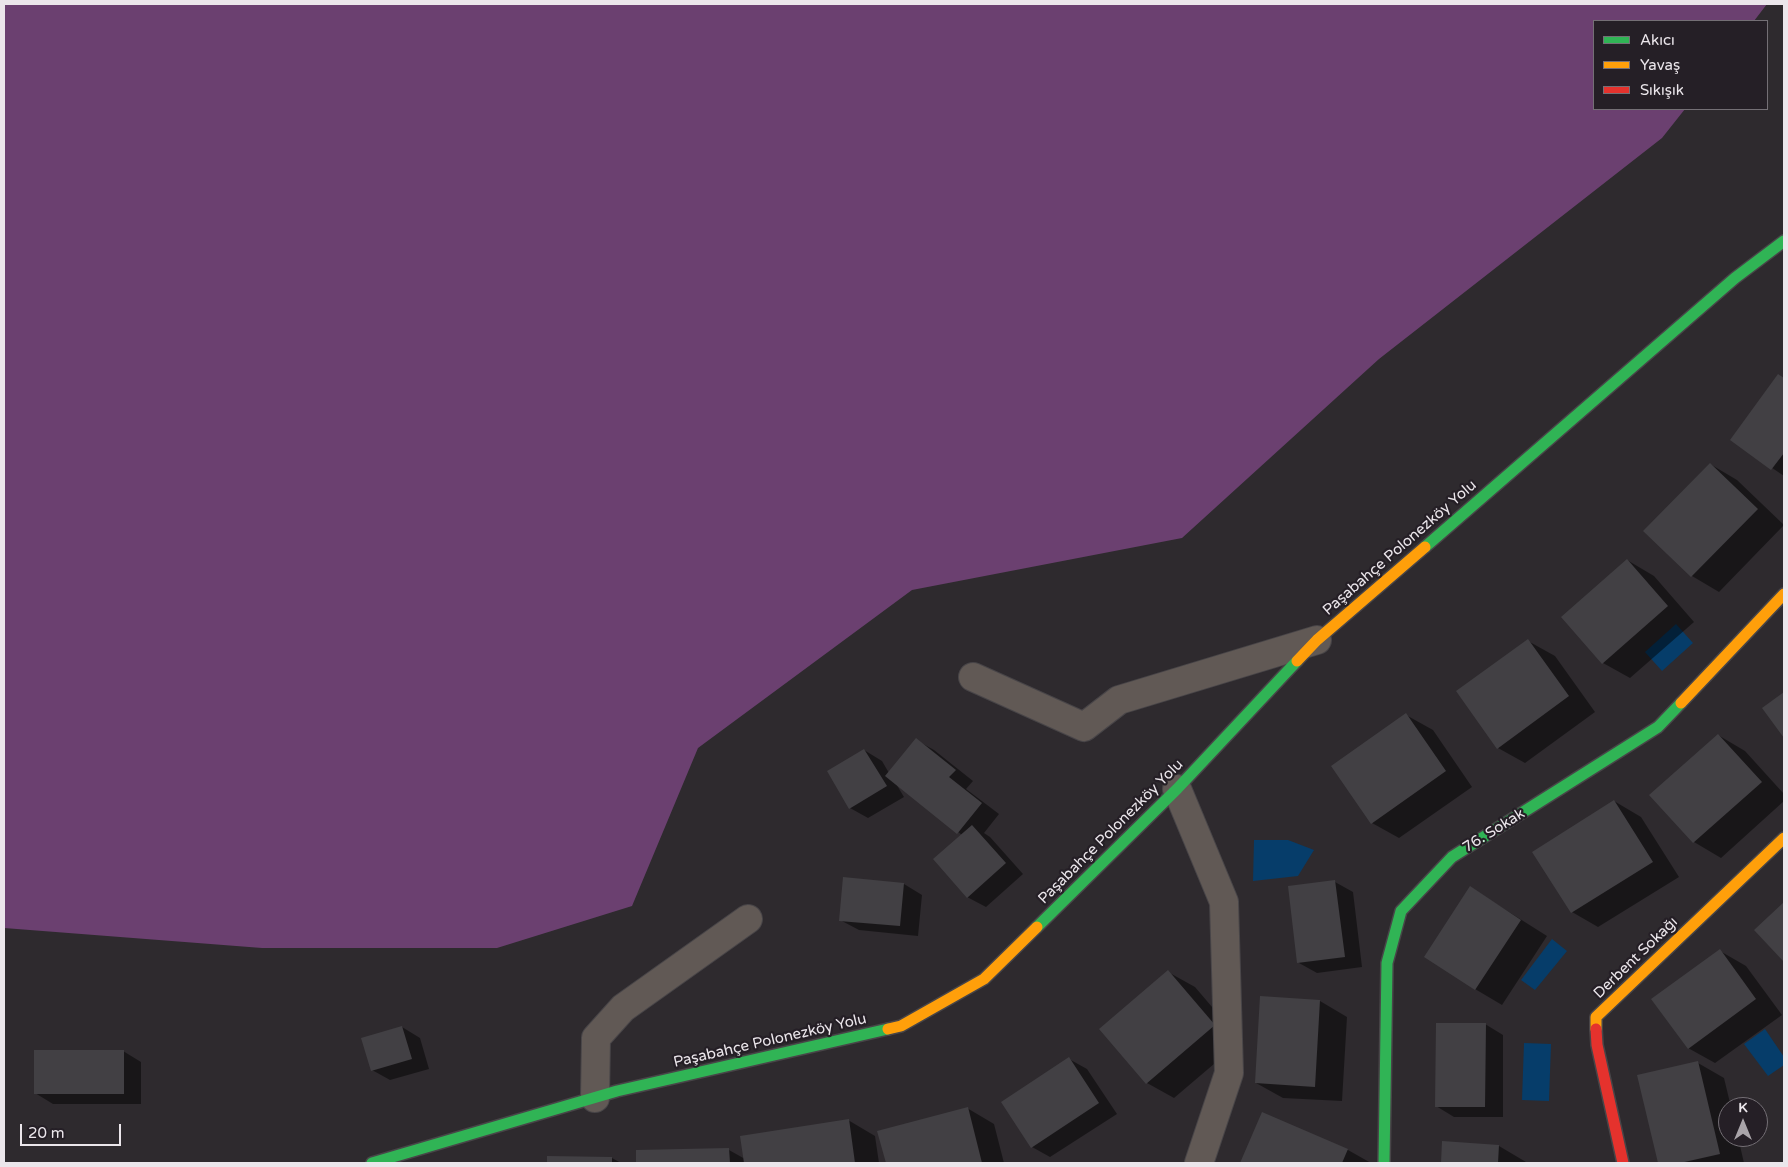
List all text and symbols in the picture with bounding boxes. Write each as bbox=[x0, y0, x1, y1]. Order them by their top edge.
legend bbox=[1593, 20, 1768, 110]
text: Akıcı bbox=[1640, 31, 1675, 49]
text: Yavaş bbox=[1640, 56, 1680, 74]
text: Sıkışık bbox=[1640, 81, 1684, 99]
street label: Paşabahçe Polonezköy Yolu bbox=[1320, 476, 1480, 620]
street label: Paşabahçe Polonezköy Yolu bbox=[1035, 756, 1187, 908]
street label: 76. Sokak bbox=[1460, 805, 1528, 857]
street label: Derbent Sokağı bbox=[1590, 913, 1682, 1003]
street label: Paşabahçe Polonezköy Yolu bbox=[672, 1010, 868, 1072]
north arrow bbox=[1718, 1097, 1768, 1147]
text: K bbox=[1738, 1099, 1748, 1116]
scale bar bbox=[22, 1114, 124, 1146]
text: 20 m bbox=[28, 1124, 65, 1142]

